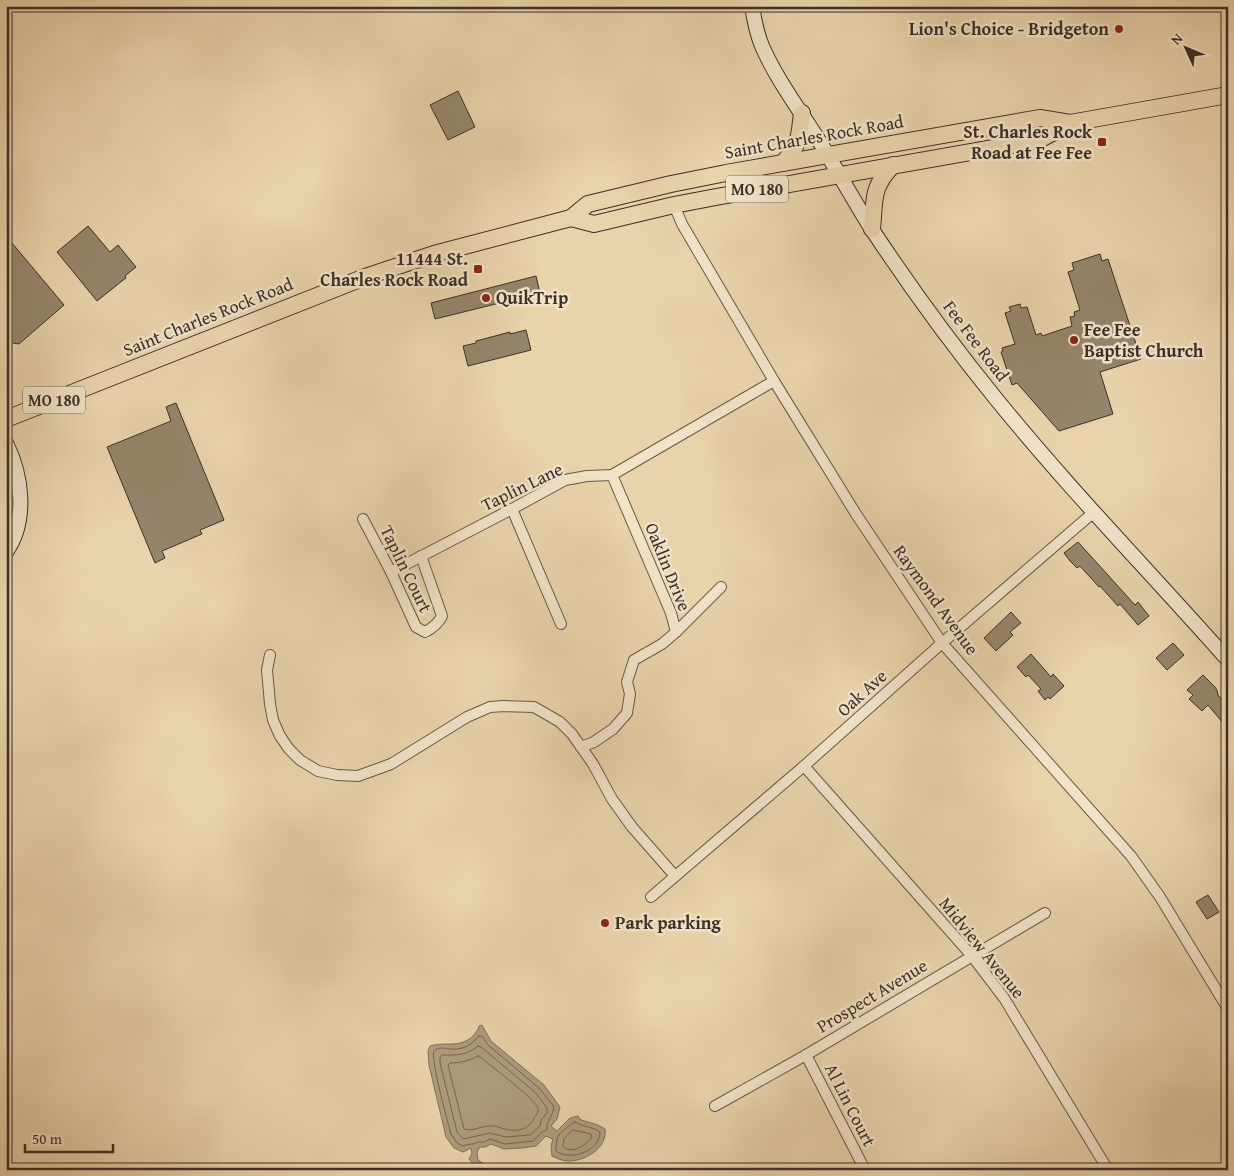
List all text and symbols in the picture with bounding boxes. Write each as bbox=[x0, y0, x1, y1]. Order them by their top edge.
place label: Lion's Choice - Bridgeton bbox=[909, 15, 1109, 42]
north arrow bbox=[1162, 22, 1212, 72]
marker: Lion's Choice - Bridgeton bbox=[1113, 23, 1125, 35]
text: N bbox=[1166, 28, 1188, 49]
street label: Saint Charles Rock Road bbox=[722, 107, 906, 166]
place label: St. Charles Rock Road at Fee Fee bbox=[963, 118, 1093, 166]
marker: St. Charles Rock Road at Fee Fee bbox=[1096, 136, 1108, 148]
road number: MO 180 bbox=[726, 175, 788, 202]
place label: 11444 St. Charles Rock Road bbox=[320, 245, 469, 293]
marker: 11444 St. Charles Rock Road bbox=[472, 263, 484, 275]
street label: Saint Charles Rock Road bbox=[119, 270, 297, 363]
place label: QuikTrip bbox=[496, 284, 568, 311]
marker: QuikTrip bbox=[480, 292, 492, 304]
street label: Fee Fee Road bbox=[937, 294, 1016, 387]
place label: Fee Fee Baptist Church bbox=[1084, 316, 1204, 364]
marker: Fee Fee Baptist Church bbox=[1068, 334, 1080, 346]
road number: MO 180 bbox=[23, 386, 85, 414]
street label: Taplin Lane bbox=[476, 455, 567, 518]
street label: Oaklin Drive bbox=[638, 519, 698, 615]
street label: Taplin Court bbox=[374, 521, 440, 618]
street label: Raymond Avenue bbox=[887, 539, 986, 661]
street label: Oak Ave bbox=[830, 663, 893, 723]
street label: Midview Avenue bbox=[933, 891, 1032, 1004]
place label: Park parking bbox=[615, 909, 721, 936]
marker: Park parking bbox=[599, 917, 611, 929]
street label: Prospect Avenue bbox=[811, 952, 932, 1039]
street label: Al Lin Court bbox=[818, 1058, 883, 1152]
scale bar bbox=[25, 1121, 112, 1153]
text: 50 m bbox=[32, 1128, 63, 1149]

